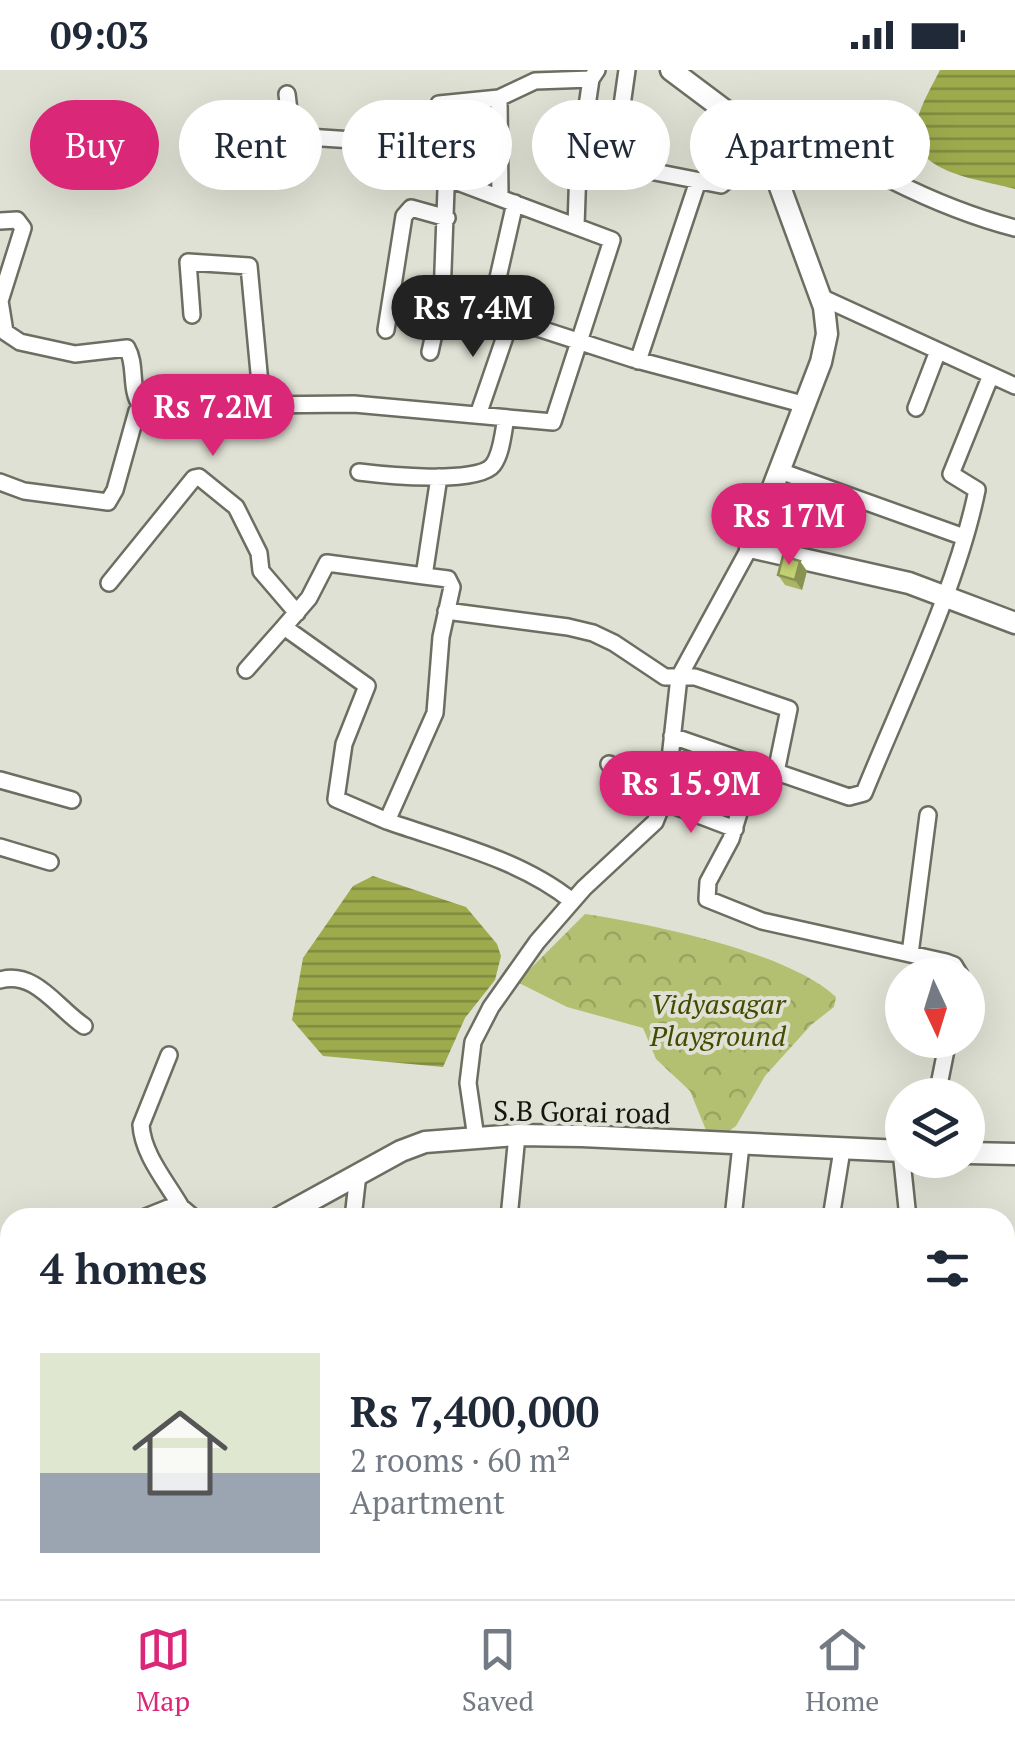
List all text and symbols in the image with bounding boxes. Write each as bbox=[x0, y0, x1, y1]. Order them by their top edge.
text: 09:03 bbox=[50, 10, 149, 60]
chip: Buy bbox=[30, 100, 159, 190]
chip: Rent bbox=[179, 100, 322, 190]
chip: Filters bbox=[342, 100, 512, 190]
chip: New bbox=[532, 100, 670, 190]
chip: Apartment bbox=[690, 100, 930, 190]
pin: Rs 7.4M bbox=[381, 275, 565, 360]
text: Rs 7.4M bbox=[413, 286, 533, 328]
pin: Rs 7.2M bbox=[121, 374, 305, 459]
text: Rs 7.2M bbox=[153, 385, 273, 427]
pin: Rs 17M bbox=[708, 483, 870, 568]
text: Rs 17M bbox=[733, 494, 845, 536]
pin: Rs 15.9M bbox=[588, 751, 794, 836]
text: Rs 15.9M bbox=[622, 762, 760, 804]
north arrow bbox=[885, 958, 985, 1058]
map controls bbox=[885, 958, 985, 1178]
park label: Vidyasagar Playground bbox=[649, 985, 787, 1054]
button: layers bbox=[885, 1078, 985, 1178]
street label: S.B Gorai road bbox=[493, 1091, 671, 1132]
text: 4 homes bbox=[40, 1240, 207, 1296]
icon: filters bbox=[920, 1241, 975, 1296]
text: Rs 7,400,000 bbox=[350, 1383, 599, 1439]
icon: home bbox=[120, 1393, 240, 1513]
text: 2 rooms · 60 m² bbox=[350, 1439, 571, 1481]
text: Apartment bbox=[350, 1481, 505, 1523]
tab: Map bbox=[136, 1622, 191, 1719]
tab: Saved bbox=[462, 1622, 534, 1719]
tab: Home bbox=[805, 1622, 879, 1719]

